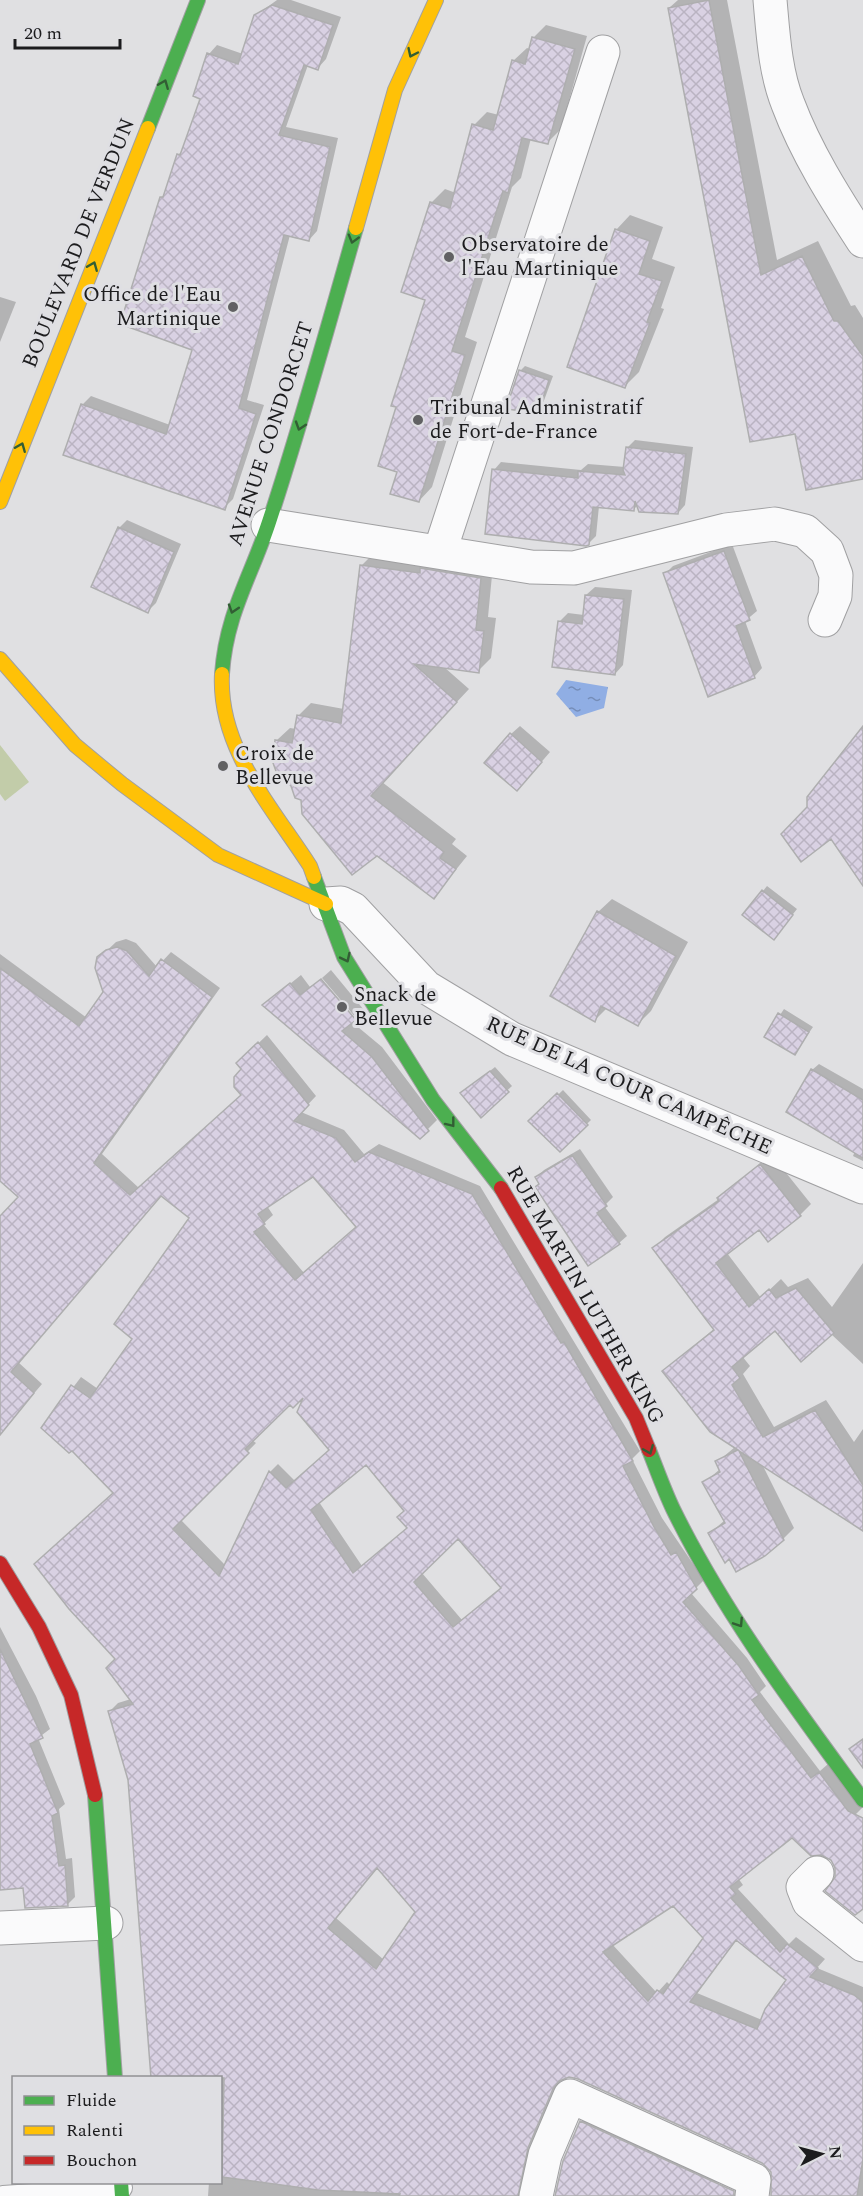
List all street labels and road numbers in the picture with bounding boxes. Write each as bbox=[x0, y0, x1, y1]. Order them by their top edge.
street label: BOULEVARD DE VERDUN bbox=[14, 113, 144, 373]
street label: AVENUE CONDORCET bbox=[220, 317, 322, 551]
street label: RUE DE LA COUR CAMPÊCHE bbox=[481, 1008, 777, 1164]
street label: RUE MARTIN LUTHER KING bbox=[498, 1160, 672, 1430]

